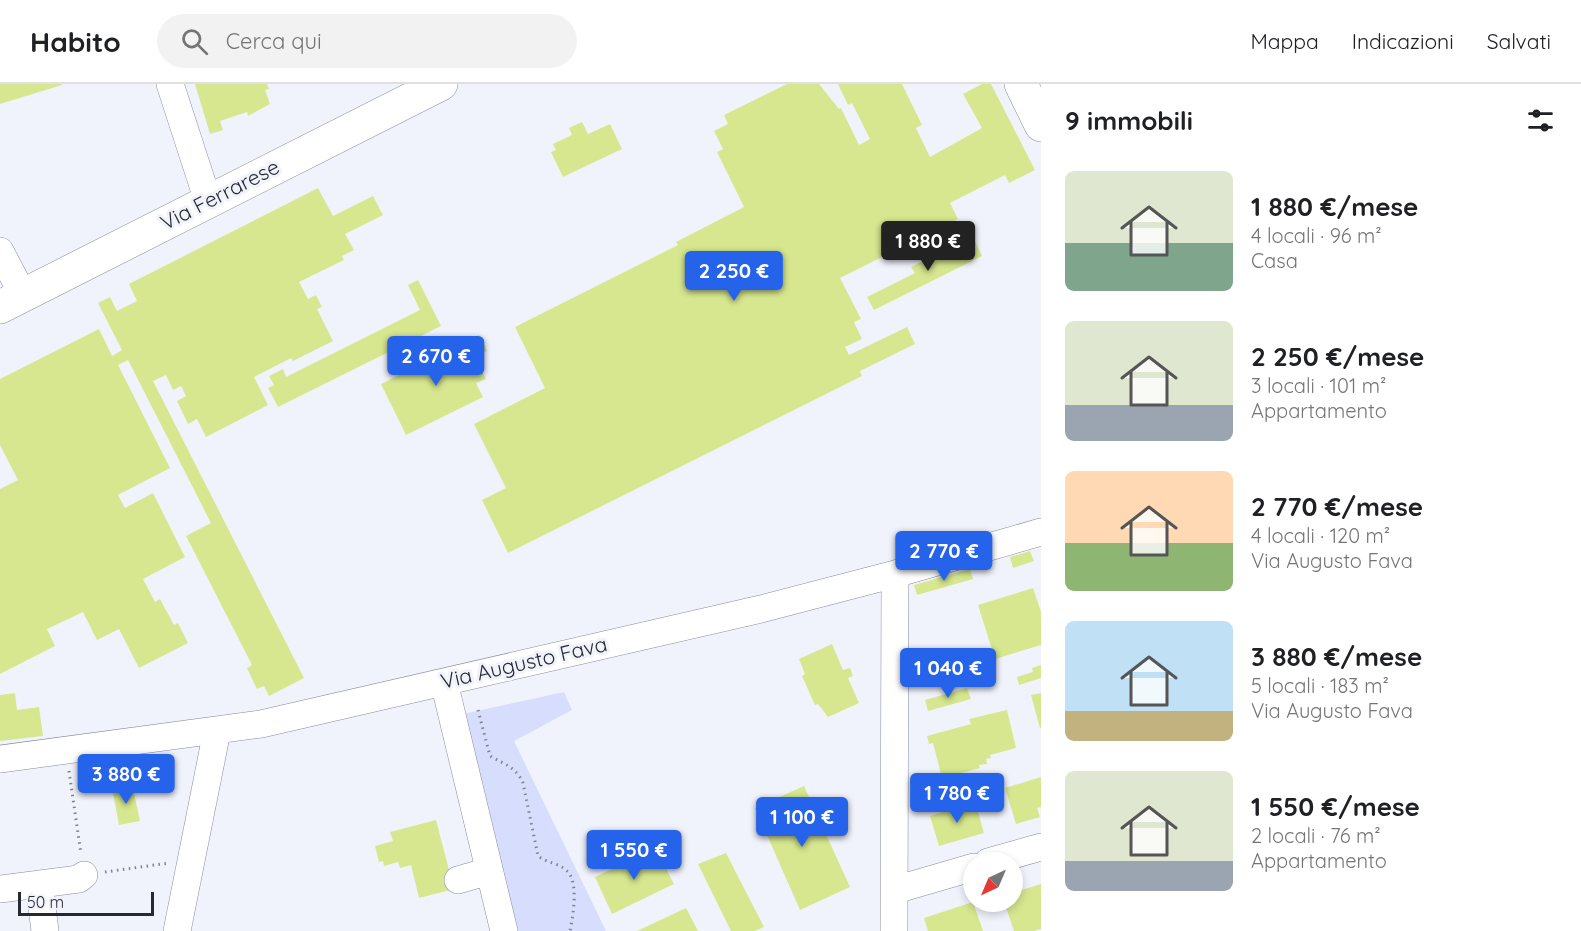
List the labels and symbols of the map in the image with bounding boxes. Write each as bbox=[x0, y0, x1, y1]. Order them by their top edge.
street label: Via Ferrarese bbox=[156, 153, 283, 235]
pin: 1 880 € bbox=[873, 221, 983, 272]
pin: 2 250 € bbox=[679, 251, 789, 302]
pin: 2 670 € bbox=[381, 336, 491, 387]
pin: 2 770 € bbox=[889, 531, 999, 582]
street label: Via Augusto Fava bbox=[438, 630, 609, 694]
pin: 1 040 € bbox=[893, 648, 1003, 699]
pin: 3 880 € bbox=[71, 754, 181, 805]
pin: 1 780 € bbox=[902, 773, 1012, 824]
pin: 1 100 € bbox=[747, 797, 857, 848]
pin: 1 550 € bbox=[579, 830, 689, 881]
north arrow bbox=[963, 852, 1023, 912]
scale bar bbox=[18, 889, 154, 916]

